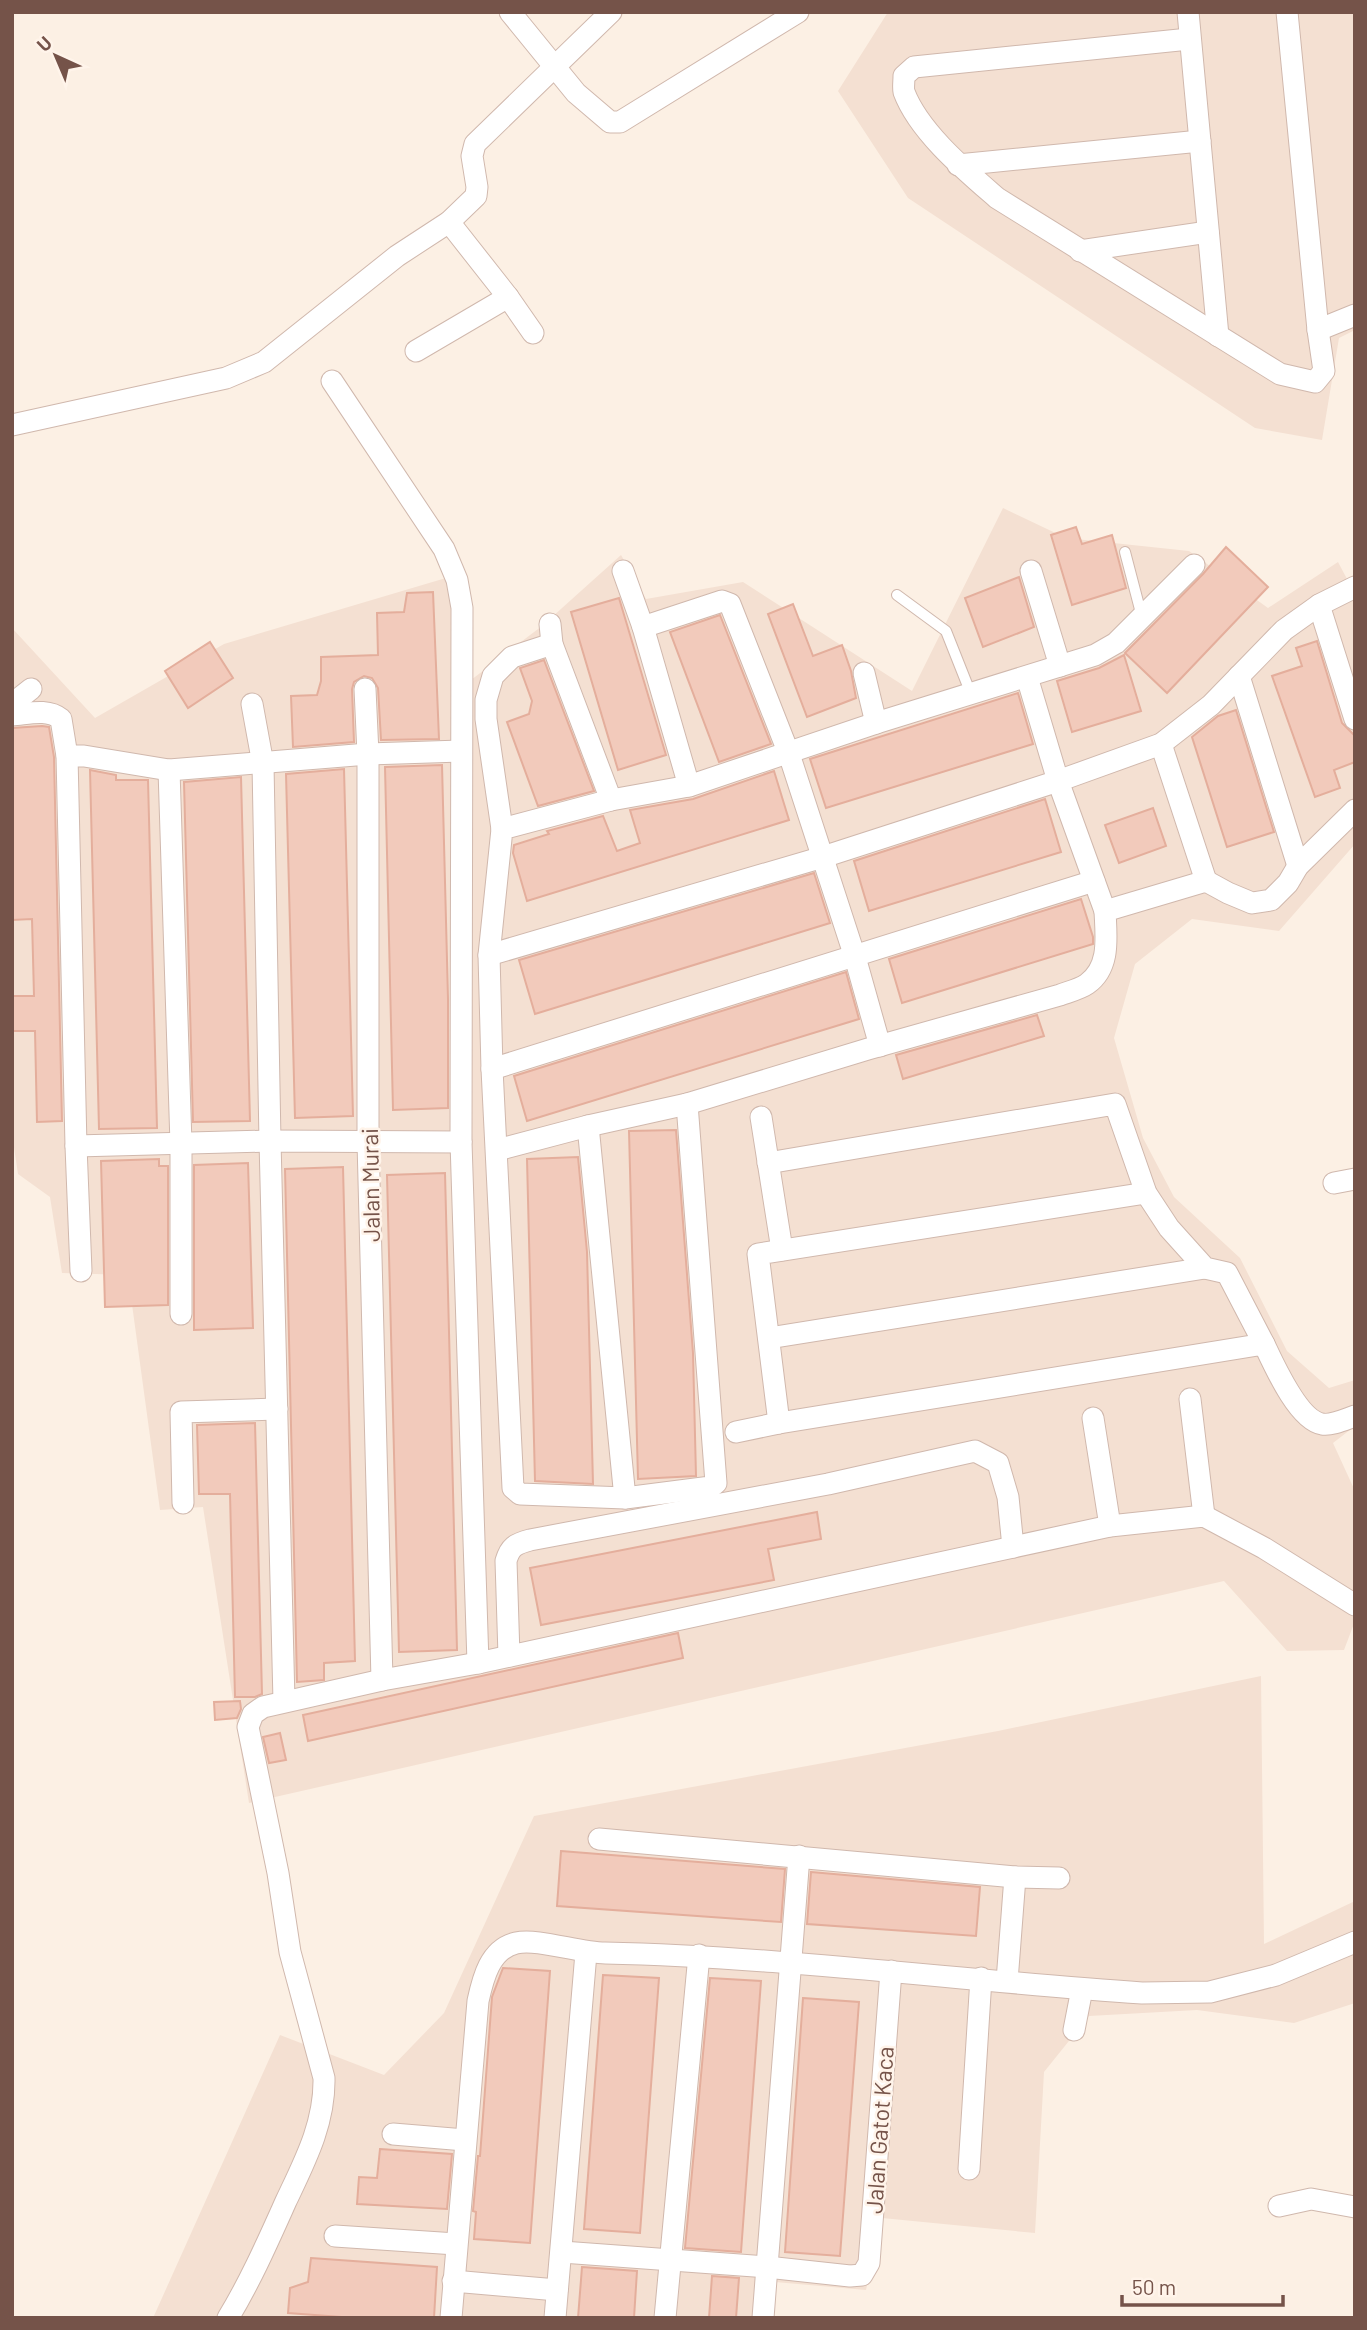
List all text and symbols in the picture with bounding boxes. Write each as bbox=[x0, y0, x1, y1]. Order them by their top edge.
north arrow bbox=[21, 21, 91, 91]
text: U bbox=[32, 31, 56, 56]
street label: Jalan Murai bbox=[355, 1128, 385, 1242]
street label: Jalan Gatot Kaca bbox=[859, 2045, 899, 2215]
scale bar bbox=[1122, 2264, 1283, 2308]
text: 50 m bbox=[1132, 2274, 1176, 2299]

